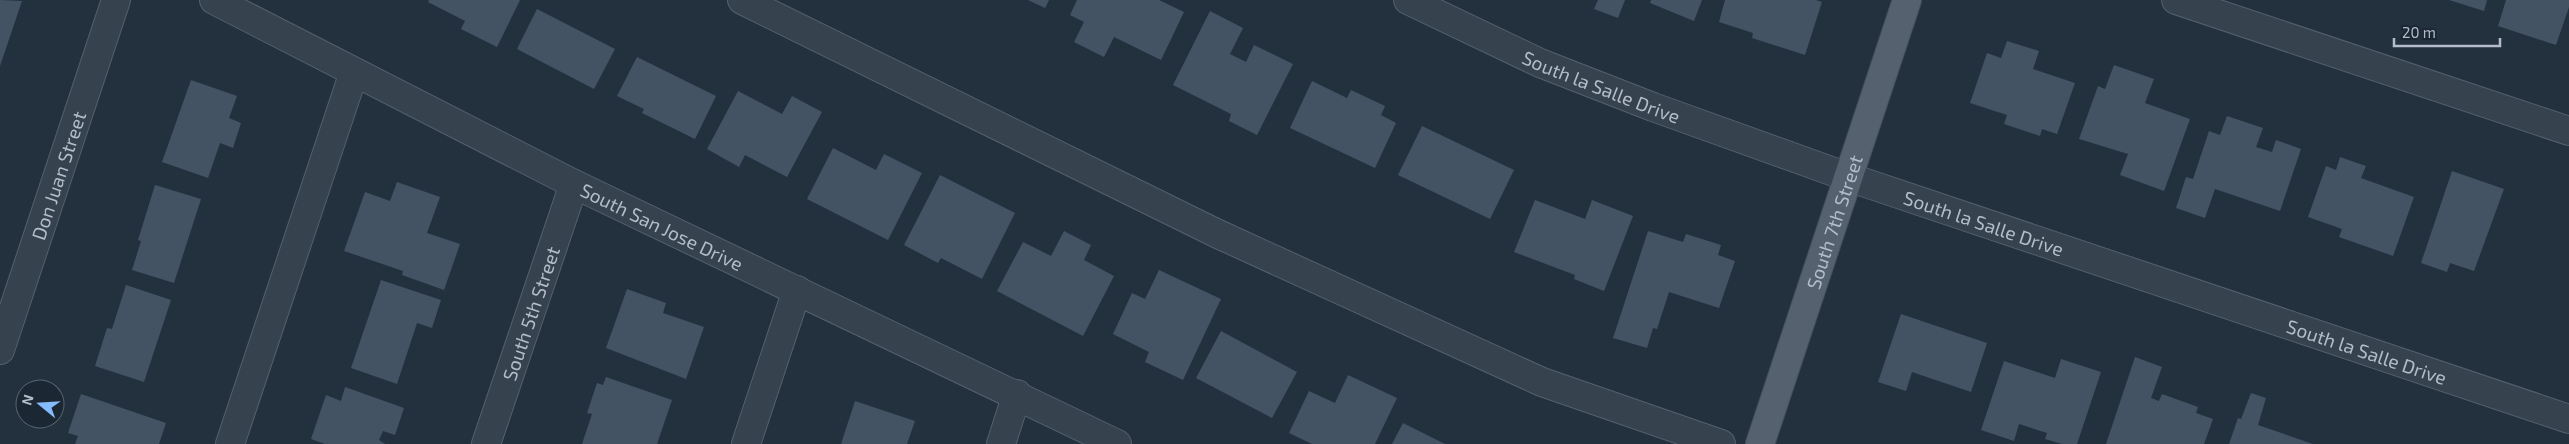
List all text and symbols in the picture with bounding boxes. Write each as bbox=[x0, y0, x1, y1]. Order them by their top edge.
scale bar bbox=[2394, 15, 2500, 47]
text: 20 m bbox=[2402, 23, 2436, 41]
street label: South la Salle Drive bbox=[1519, 45, 1683, 127]
street label: Don Juan Street bbox=[26, 108, 90, 243]
street label: South 7th Street bbox=[1801, 152, 1866, 292]
street label: South San Jose Drive bbox=[577, 178, 747, 275]
street label: South la Salle Drive bbox=[1901, 185, 2067, 260]
street label: South 5th Street bbox=[497, 243, 564, 383]
street label: South la Salle Drive bbox=[2284, 314, 2450, 389]
north arrow bbox=[15, 379, 65, 429]
text: N bbox=[18, 392, 37, 407]

